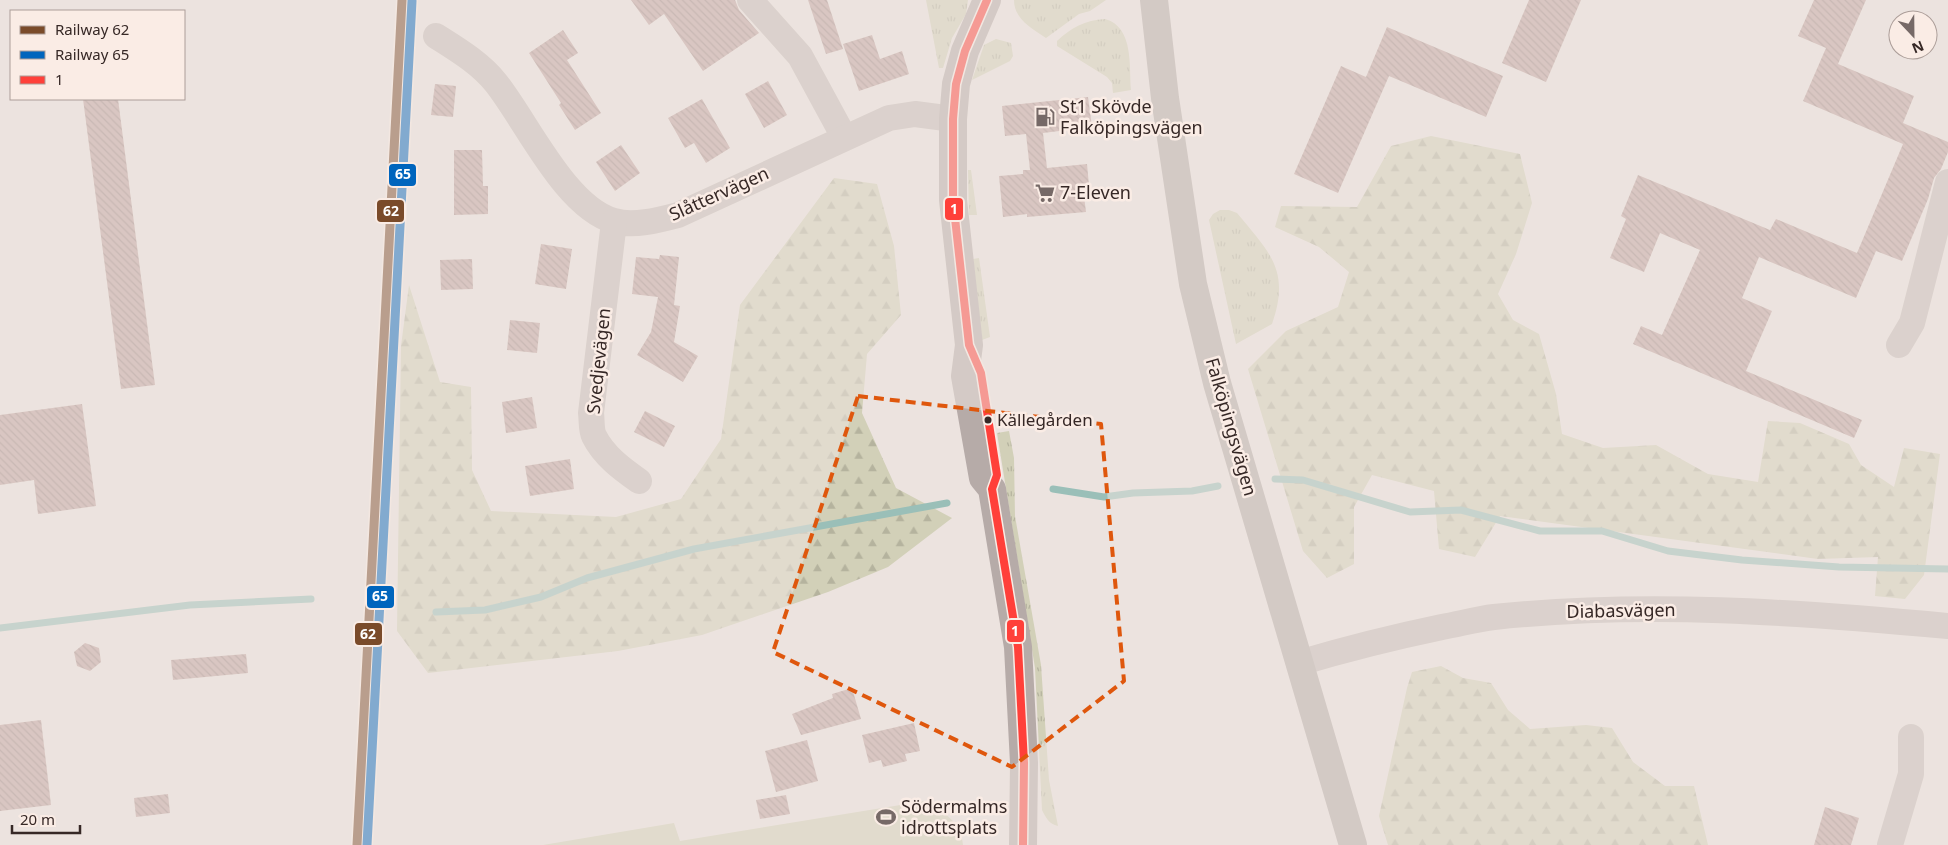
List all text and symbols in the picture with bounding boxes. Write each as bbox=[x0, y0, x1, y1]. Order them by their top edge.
legend bbox=[10, 10, 185, 100]
north arrow bbox=[1888, 10, 1938, 60]
text: Railway 62 bbox=[55, 19, 129, 39]
text: N bbox=[1909, 37, 1927, 58]
text: Railway 65 bbox=[55, 44, 129, 64]
text: 1 bbox=[55, 69, 64, 89]
place label: St1 Skövde Falköpingsvägen bbox=[1060, 94, 1203, 139]
fuel station icon: St1 Skövde Falköpingsvägen bbox=[1034, 106, 1056, 128]
street label: Slåttervägen bbox=[665, 160, 772, 226]
line badge: 65 bbox=[388, 163, 417, 187]
text: 65 bbox=[395, 164, 411, 183]
place label: 7-Eleven bbox=[1060, 180, 1131, 204]
supermarket icon: 7-Eleven bbox=[1034, 182, 1056, 204]
line badge: 1 bbox=[944, 197, 964, 221]
line badge: 62 bbox=[376, 199, 405, 223]
text: 1 bbox=[950, 199, 958, 218]
text: 62 bbox=[383, 201, 399, 220]
street label: Svedjevägen bbox=[581, 307, 615, 415]
street label: Falköpingsvägen bbox=[1201, 355, 1263, 499]
place label: Källegården bbox=[997, 408, 1093, 431]
marker: Källegården bbox=[983, 415, 993, 425]
line badge: 65 bbox=[366, 585, 395, 609]
text: 65 bbox=[372, 586, 388, 605]
street label: Diabasvägen bbox=[1566, 597, 1676, 623]
line badge: 1 bbox=[1006, 619, 1025, 643]
text: 1 bbox=[1011, 621, 1019, 640]
line badge: 62 bbox=[354, 622, 383, 646]
text: 62 bbox=[360, 624, 376, 643]
place label: Södermalms idrottsplats bbox=[901, 794, 1007, 839]
scale bar bbox=[12, 802, 80, 834]
sports icon: Södermalms idrottsplats bbox=[875, 806, 897, 828]
text: 20 m bbox=[20, 809, 55, 829]

